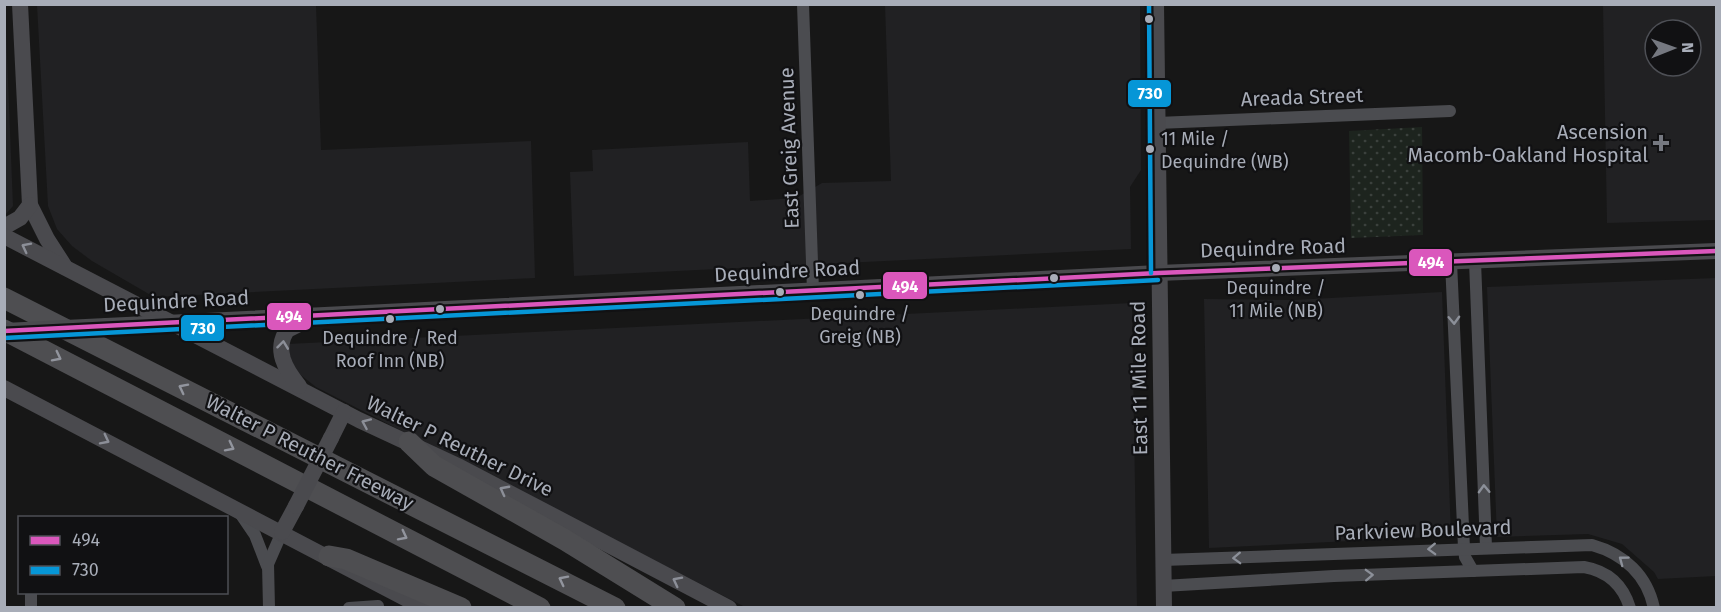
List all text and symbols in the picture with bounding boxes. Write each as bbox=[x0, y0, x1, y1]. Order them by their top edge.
unlabelled marker bbox=[1143, 13, 1155, 25]
north arrow bbox=[1643, 18, 1703, 78]
text: N bbox=[1678, 42, 1697, 53]
street label: East Greig Avenue bbox=[774, 67, 804, 229]
line badge: 730 bbox=[1127, 79, 1172, 108]
street label: Areada Street bbox=[1240, 83, 1364, 111]
text: 730 bbox=[1137, 84, 1163, 103]
place label: Ascension Macomb-Oakland Hospital bbox=[1408, 120, 1648, 167]
place label: 11 Mile / Dequindre (WB) bbox=[1161, 128, 1289, 173]
marker: Ascension Macomb-Oakland Hospital bbox=[1652, 134, 1670, 152]
marker: 11 Mile / Dequindre (WB) bbox=[1144, 143, 1156, 155]
street label: Dequindre Road bbox=[1200, 233, 1346, 263]
one-way arrow bbox=[22, 243, 33, 254]
line badge: 494 bbox=[1408, 248, 1453, 277]
text: 494 bbox=[1418, 253, 1444, 272]
street label: Dequindre Road bbox=[713, 255, 861, 287]
marker: Dequindre / 11 Mile (NB) bbox=[1270, 262, 1282, 274]
line badge: 494 bbox=[882, 271, 928, 300]
unlabelled marker bbox=[1048, 272, 1060, 284]
text: 494 bbox=[892, 277, 918, 296]
place label: Dequindre / 11 Mile (NB) bbox=[1226, 277, 1326, 322]
street label: Dequindre Road bbox=[102, 285, 250, 317]
unlabelled marker bbox=[774, 286, 786, 298]
marker: Dequindre / Greig (NB) bbox=[854, 289, 866, 301]
street label: East 11 Mile Road bbox=[1126, 300, 1152, 456]
line badge: 494 bbox=[266, 302, 312, 331]
unlabelled marker bbox=[434, 303, 446, 315]
place label: Dequindre / Greig (NB) bbox=[810, 303, 910, 348]
text: 494 bbox=[276, 307, 302, 326]
marker: Dequindre / Red Roof Inn (NB) bbox=[384, 313, 396, 325]
line badge: 730 bbox=[180, 314, 225, 342]
one-way arrow bbox=[1447, 316, 1460, 325]
text: 730 bbox=[190, 319, 216, 338]
place label: Dequindre / Red Roof Inn (NB) bbox=[322, 327, 458, 372]
one-way arrow bbox=[276, 340, 288, 350]
one-way arrow bbox=[50, 350, 61, 361]
one-way arrow bbox=[179, 384, 189, 395]
street label: Walter P Reuther Freeway bbox=[202, 389, 418, 515]
street label: Walter P Reuther Drive bbox=[363, 390, 557, 502]
one-way arrow bbox=[361, 418, 372, 430]
one-way arrow bbox=[99, 433, 109, 444]
one-way arrow bbox=[223, 440, 234, 451]
one-way arrow bbox=[1477, 484, 1490, 493]
one-way arrow bbox=[500, 486, 511, 497]
street label: Parkview Boulevard bbox=[1334, 515, 1512, 545]
legend bbox=[18, 516, 228, 594]
text: 494 bbox=[72, 529, 100, 551]
one-way arrow bbox=[397, 529, 408, 541]
one-way arrow bbox=[1428, 543, 1437, 556]
one-way arrow bbox=[1233, 551, 1242, 564]
one-way arrow bbox=[1619, 556, 1630, 567]
text: 730 bbox=[72, 559, 99, 581]
one-way arrow bbox=[1364, 568, 1373, 581]
one-way arrow bbox=[559, 576, 570, 588]
one-way arrow bbox=[673, 576, 684, 588]

